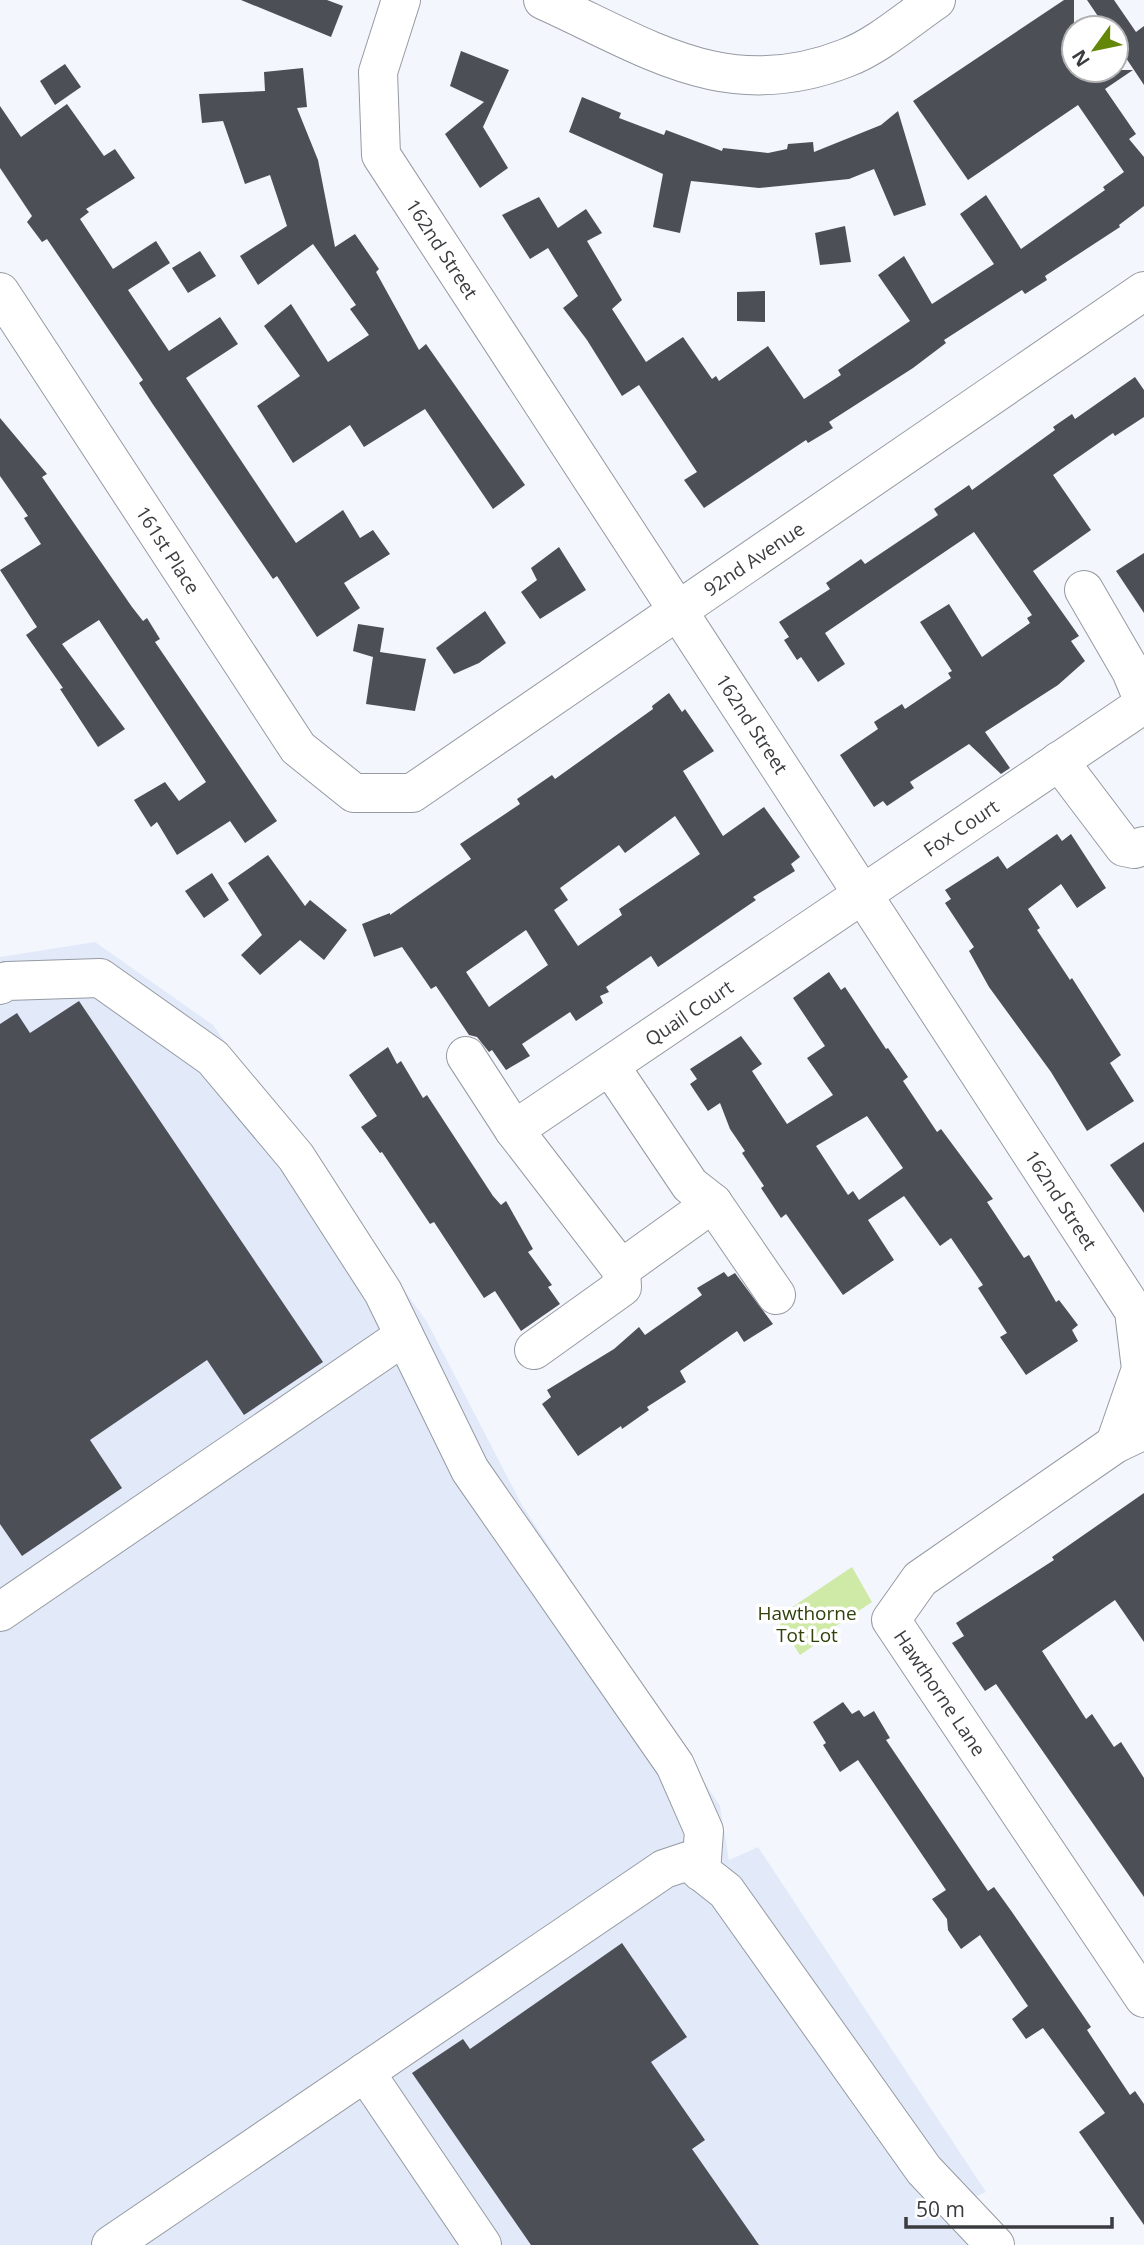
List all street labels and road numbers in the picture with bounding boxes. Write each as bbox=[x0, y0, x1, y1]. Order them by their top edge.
street label: 162nd Street bbox=[400, 194, 484, 304]
street label: 161st Place bbox=[130, 501, 206, 599]
street label: 92nd Avenue bbox=[699, 516, 809, 602]
street label: 162nd Street bbox=[710, 669, 794, 779]
street label: Fox Court bbox=[918, 793, 1004, 863]
street label: Quail Court bbox=[640, 974, 738, 1052]
street label: 162nd Street bbox=[1019, 1145, 1103, 1255]
street label: Hawthorne Lane bbox=[888, 1625, 992, 1761]

